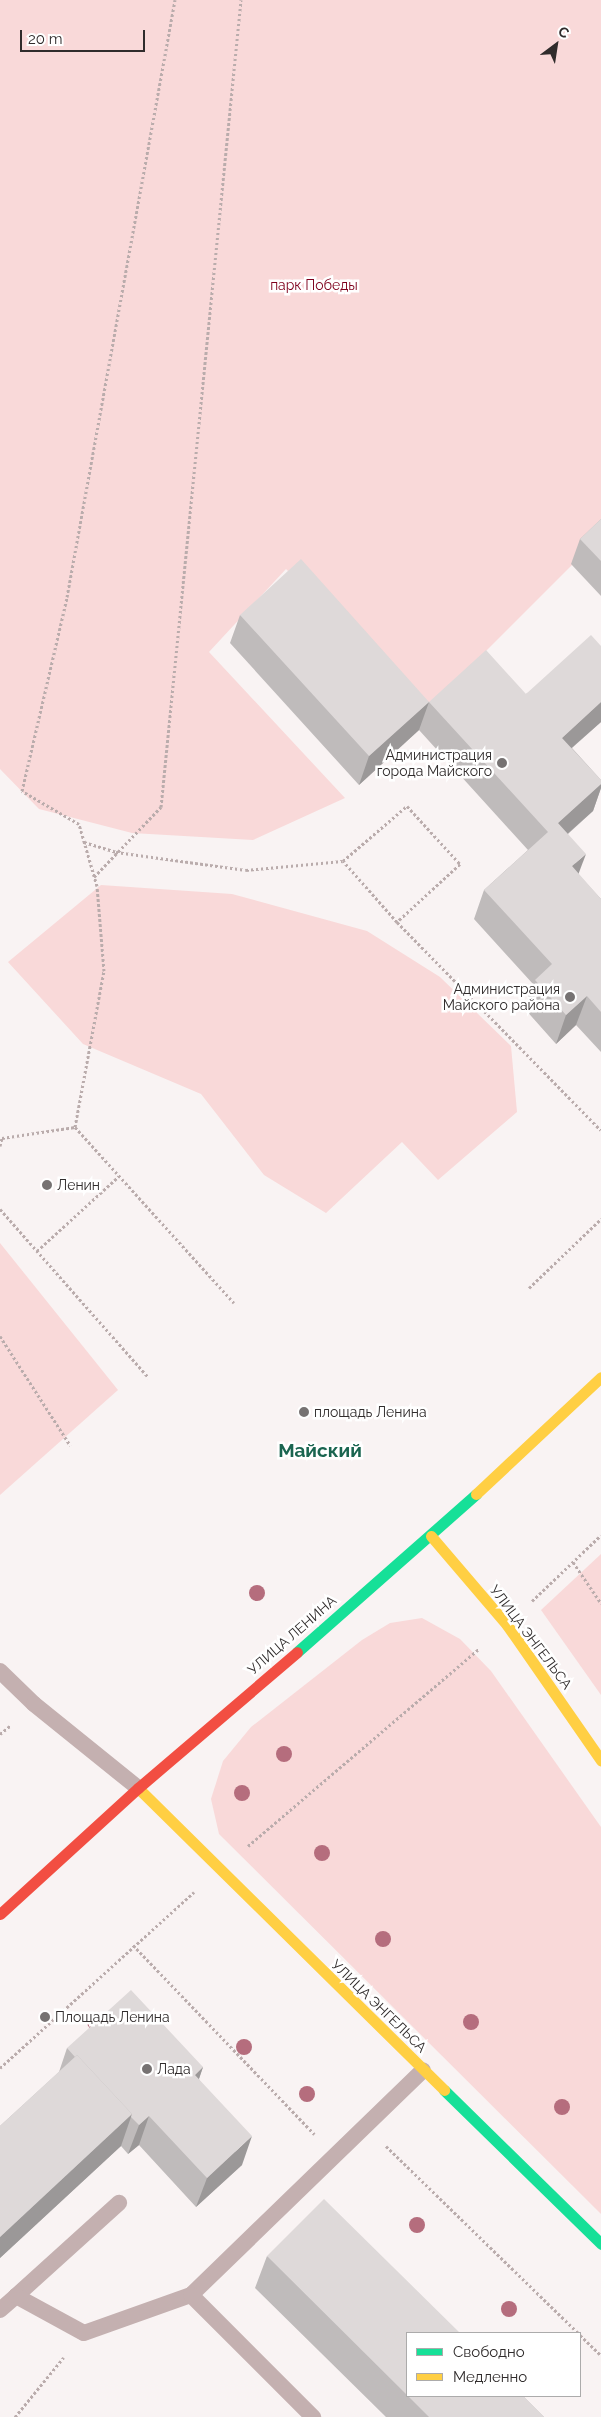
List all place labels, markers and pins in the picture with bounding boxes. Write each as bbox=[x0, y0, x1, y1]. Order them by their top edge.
place label: Администрация города Майского bbox=[377, 747, 492, 780]
marker: Администрация города Майского bbox=[496, 757, 508, 769]
place label: Администрация Майского района bbox=[443, 981, 560, 1014]
marker: Администрация Майского района bbox=[564, 991, 576, 1003]
place label: Ленин bbox=[57, 1177, 100, 1193]
marker: Ленин bbox=[41, 1179, 53, 1191]
place label: площадь Ленина bbox=[314, 1404, 427, 1420]
marker: площадь Ленина bbox=[298, 1406, 310, 1418]
place label: Площадь Ленина bbox=[55, 2009, 170, 2025]
marker: Площадь Ленина bbox=[39, 2011, 51, 2023]
place label: Лада bbox=[157, 2061, 191, 2077]
marker: Лада bbox=[141, 2063, 153, 2075]

